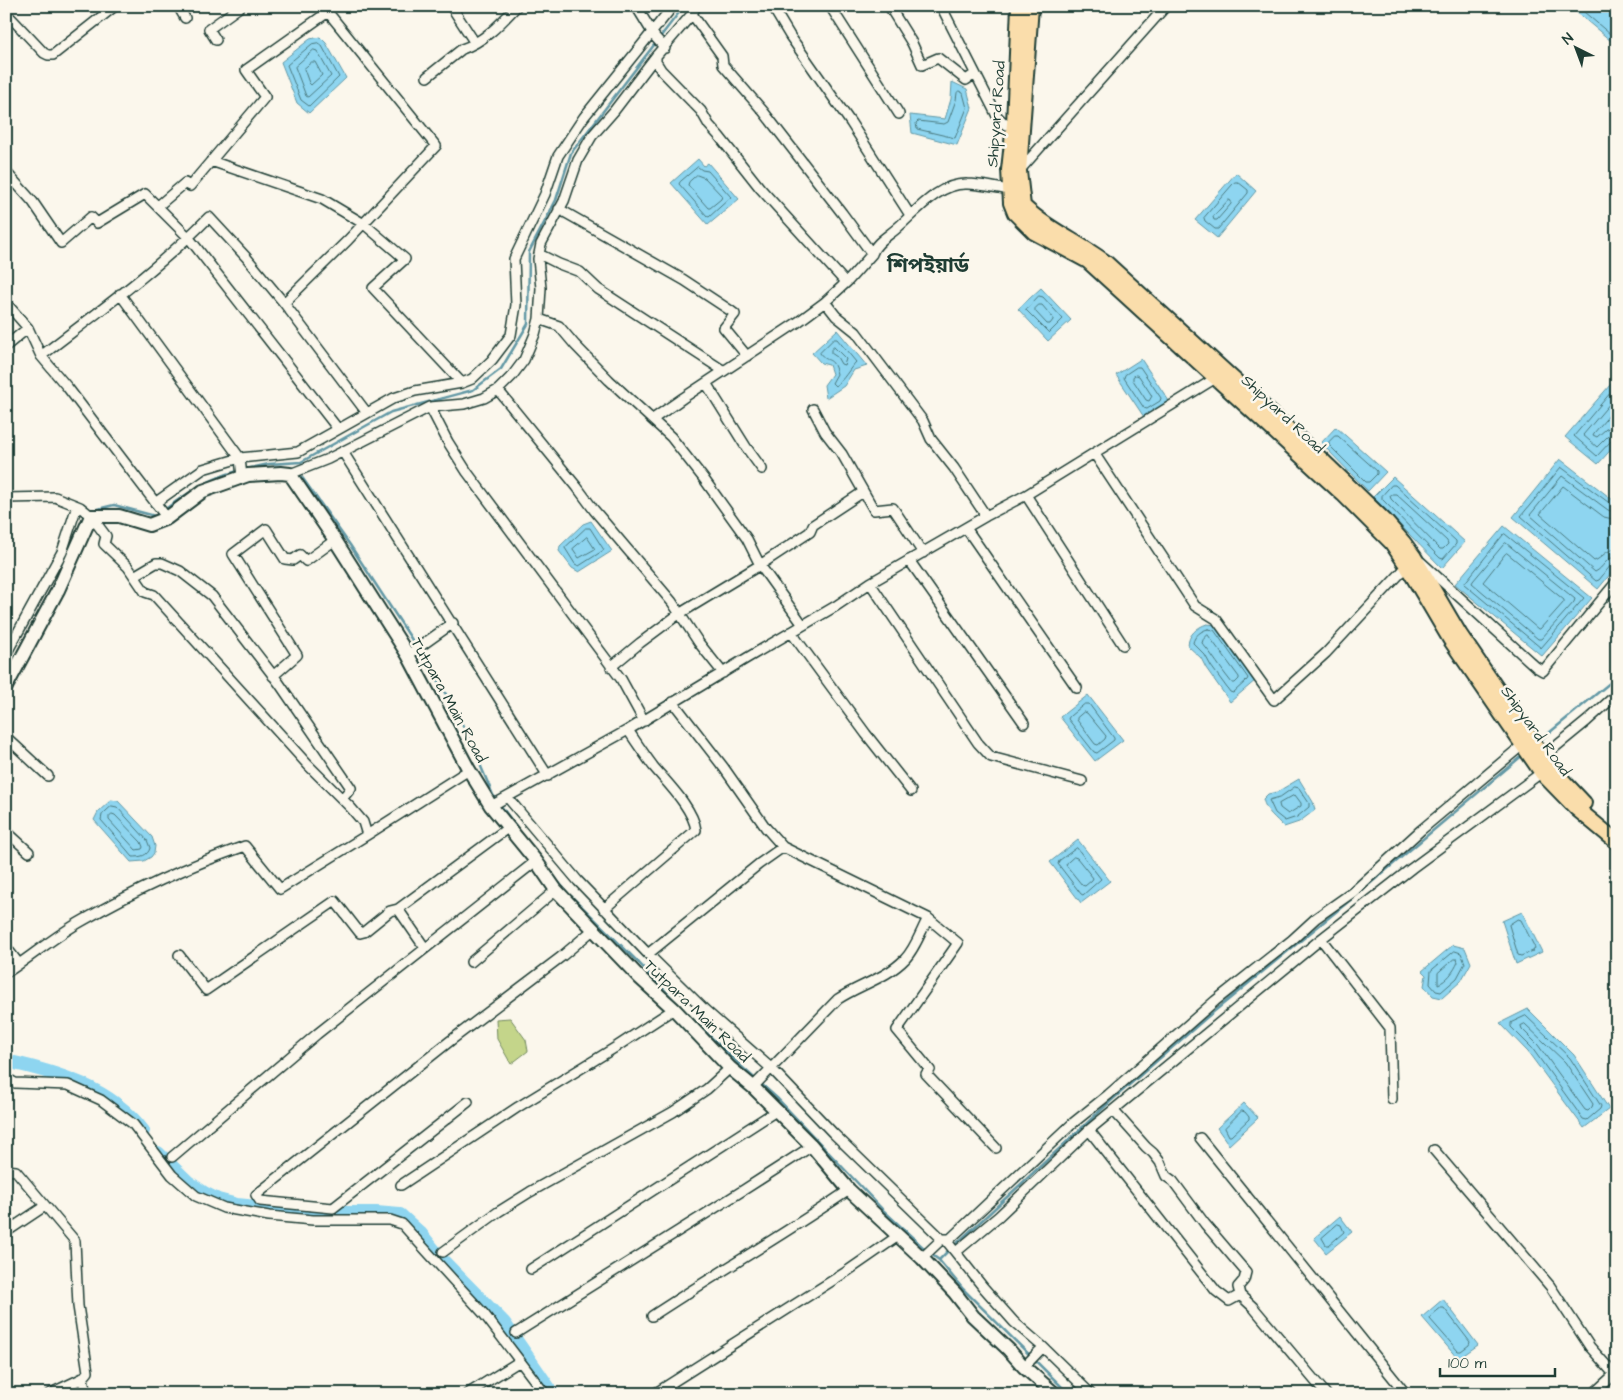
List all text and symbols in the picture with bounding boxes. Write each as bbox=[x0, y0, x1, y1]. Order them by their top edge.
north arrow bbox=[1550, 22, 1600, 72]
text: N bbox=[1558, 29, 1578, 49]
street label: Shipyard Road bbox=[981, 60, 1012, 168]
district label: শিপইয়ার্ড bbox=[886, 251, 970, 280]
street label: Shipyard Road bbox=[1236, 370, 1329, 459]
street label: Tutpara Main Road bbox=[405, 633, 493, 767]
street label: Shipyard Road bbox=[1495, 681, 1576, 781]
street label: Tutpara Main Road bbox=[639, 954, 755, 1068]
scale bar bbox=[1440, 1345, 1556, 1377]
text: 100 m bbox=[1448, 1353, 1487, 1374]

